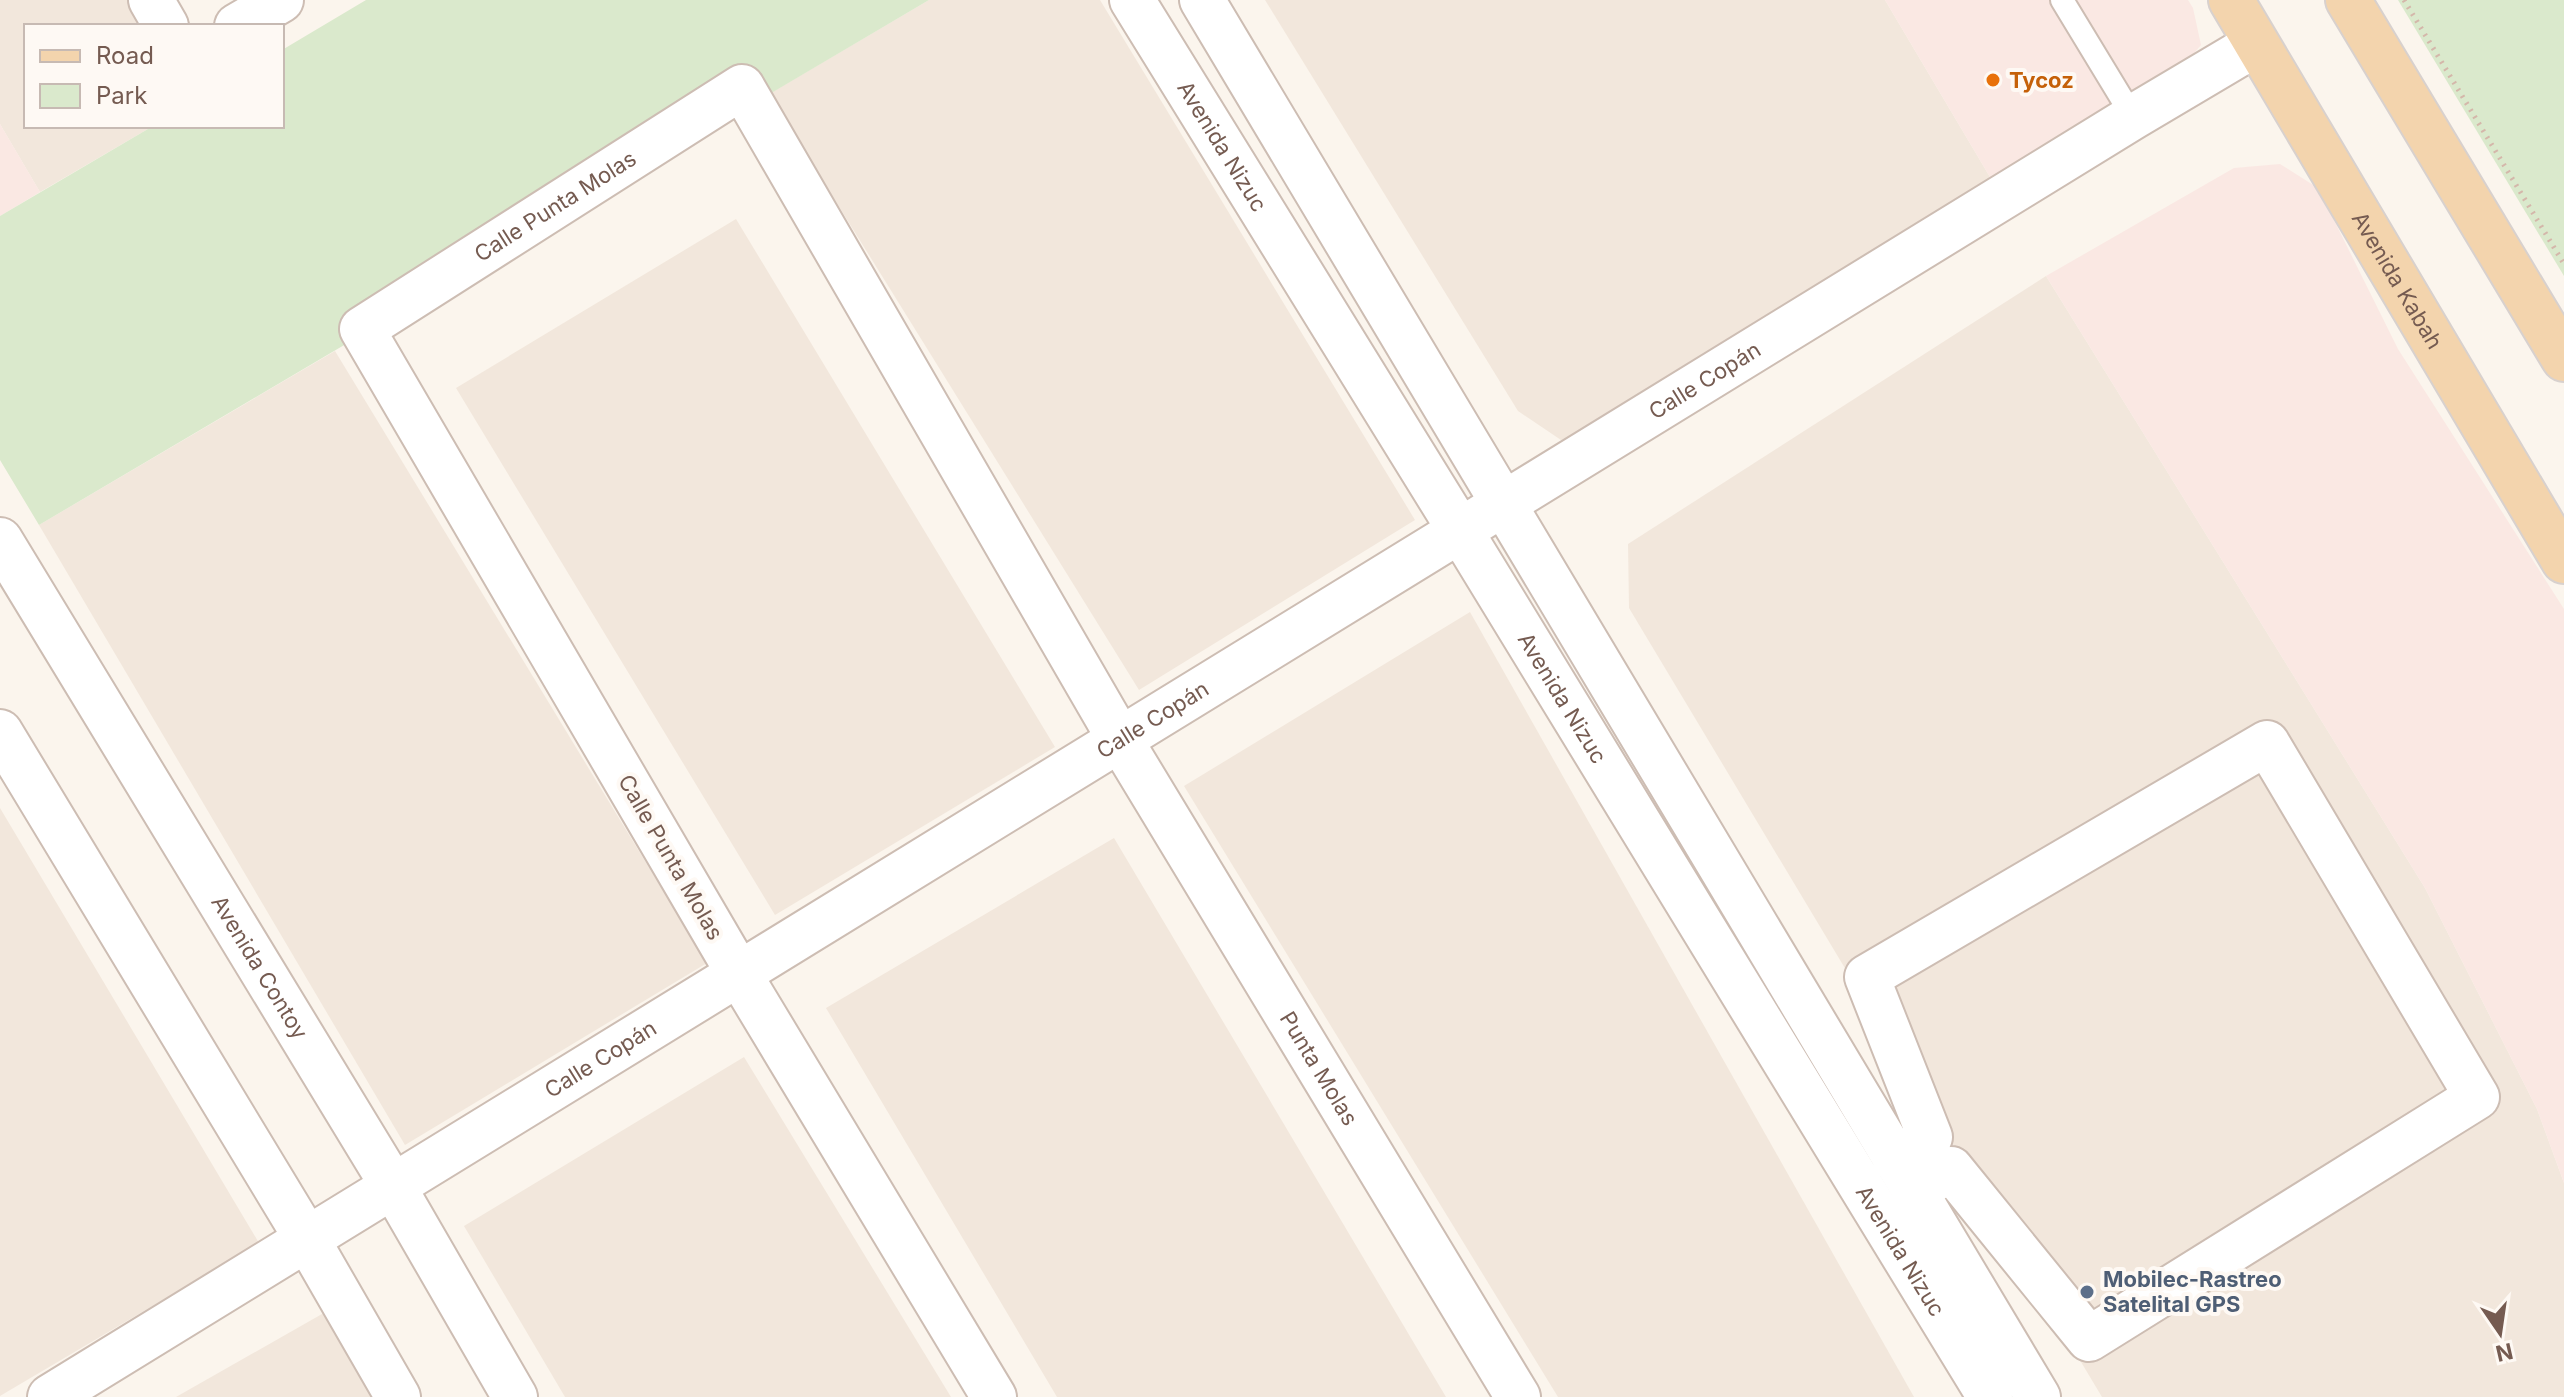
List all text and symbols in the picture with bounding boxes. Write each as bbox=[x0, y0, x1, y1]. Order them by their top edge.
legend bbox=[24, 24, 284, 128]
text: Road bbox=[96, 41, 154, 70]
place label: Tycoz bbox=[2009, 67, 2074, 93]
marker: Tycoz bbox=[1984, 71, 2002, 89]
street label: Avenida Nizuc bbox=[1172, 76, 1273, 216]
text: Park bbox=[96, 81, 147, 110]
street label: Calle Punta Molas bbox=[470, 145, 641, 267]
street label: Avenida Kabah bbox=[2347, 207, 2448, 354]
street label: Calle Copán bbox=[1644, 336, 1765, 424]
street label: Avenida Nizuc bbox=[1513, 628, 1612, 768]
street label: Calle Copán bbox=[1092, 675, 1213, 764]
street label: Calle Punta Molas bbox=[613, 770, 729, 944]
street label: Avenida Contoy bbox=[206, 891, 313, 1044]
street label: Punta Molas bbox=[1275, 1007, 1363, 1130]
street label: Calle Copán bbox=[540, 1015, 661, 1103]
street label: Avenida Nizuc bbox=[1851, 1181, 1950, 1321]
place label: Mobilec-Rastreo Satelital GPS bbox=[2103, 1266, 2282, 1317]
marker: Mobilec-Rastreo Satelital GPS bbox=[2078, 1283, 2096, 1301]
north arrow bbox=[2460, 1293, 2540, 1373]
text: N bbox=[2493, 1338, 2516, 1367]

